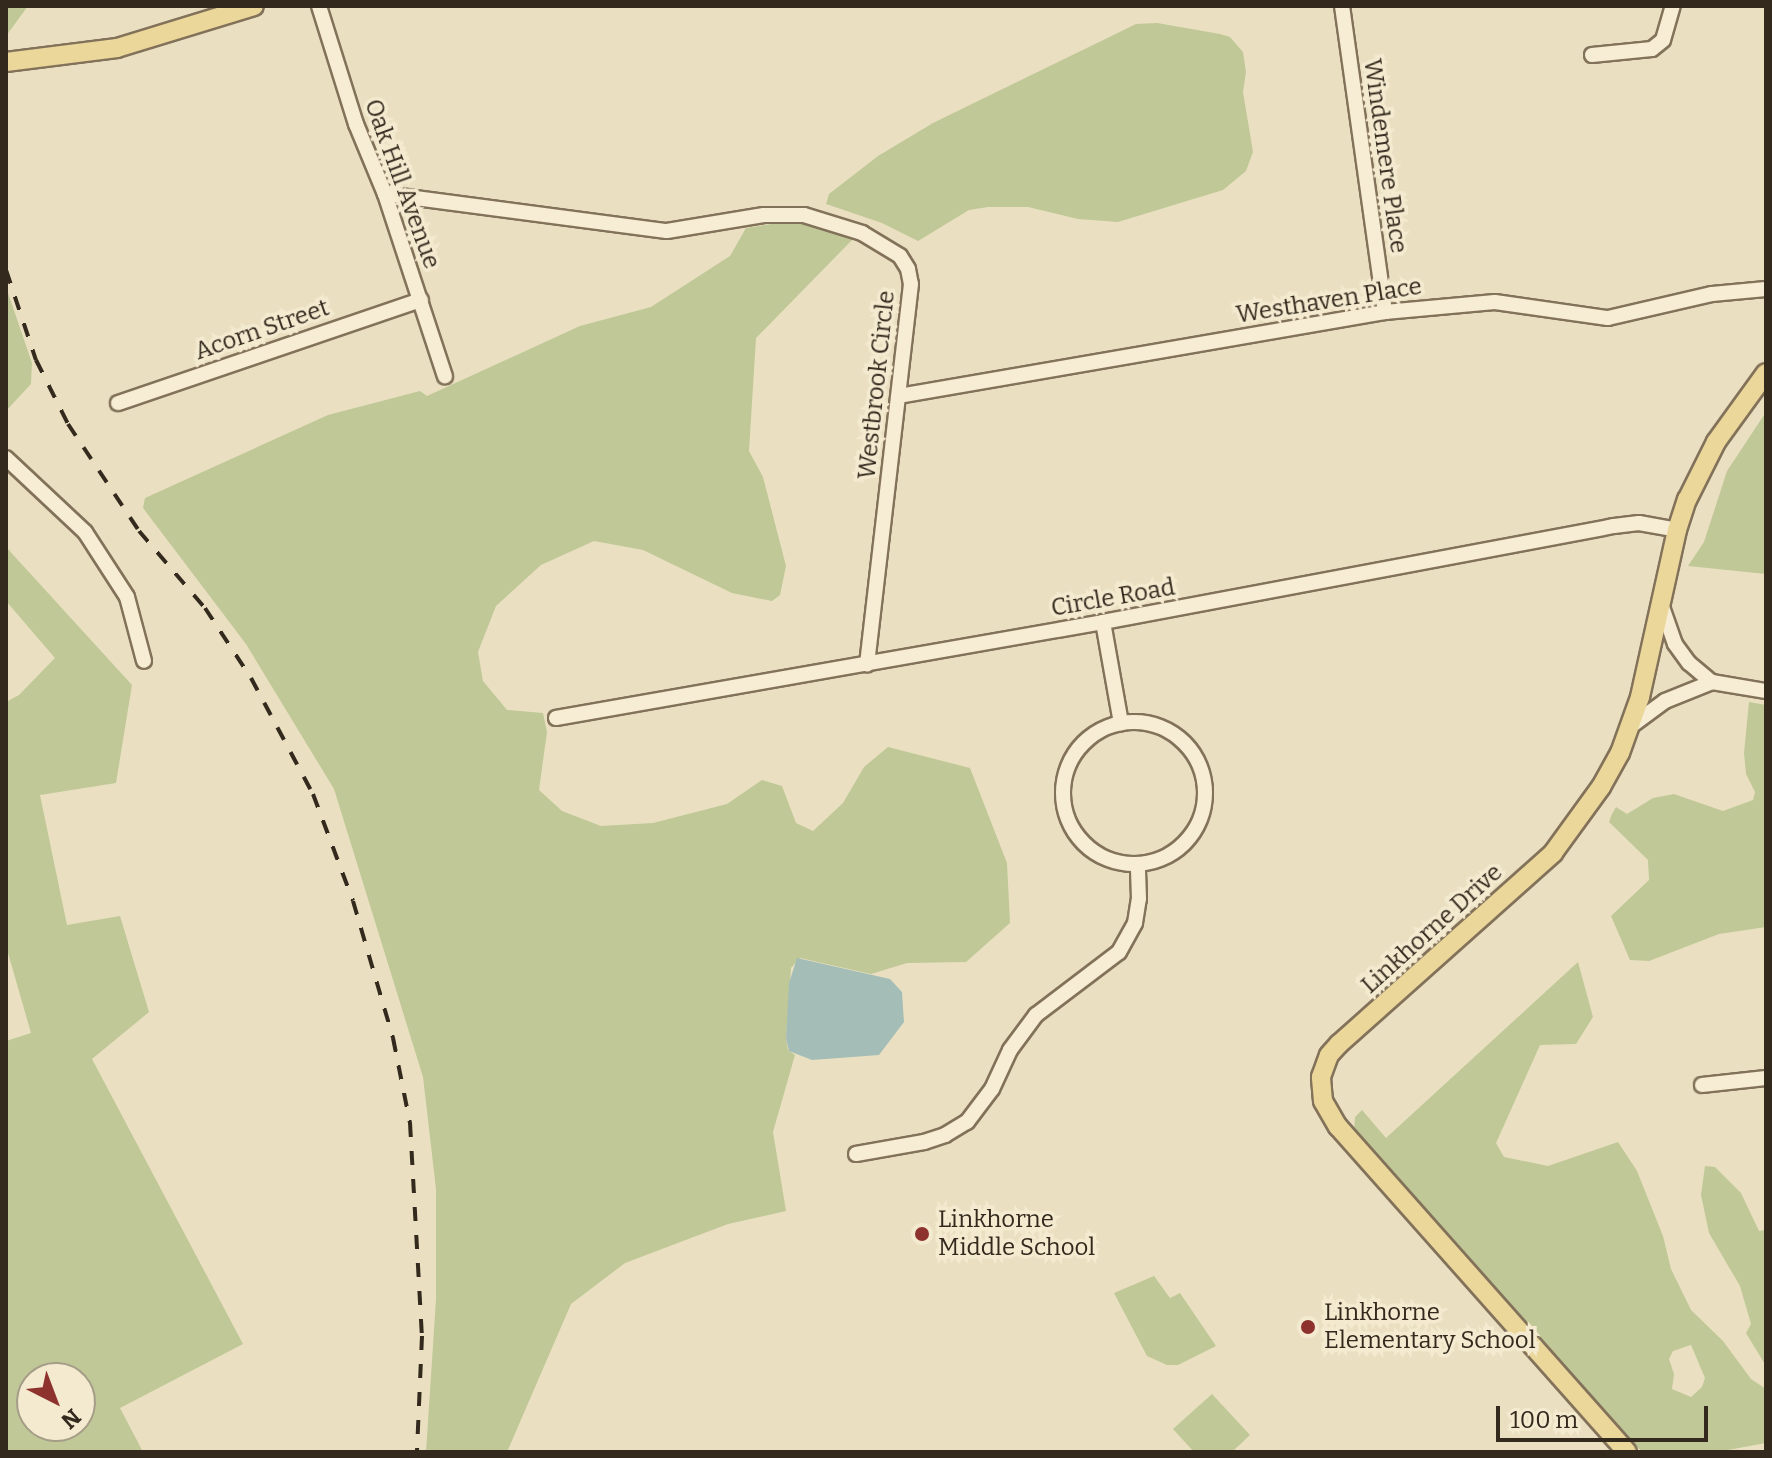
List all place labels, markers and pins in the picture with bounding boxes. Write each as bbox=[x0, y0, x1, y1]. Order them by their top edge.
place label: Linkhorne Middle School bbox=[938, 1206, 1095, 1262]
marker: Linkhorne Middle School bbox=[913, 1225, 931, 1243]
place label: Linkhorne Elementary School bbox=[1324, 1299, 1536, 1355]
marker: Linkhorne Elementary School bbox=[1299, 1318, 1317, 1336]

